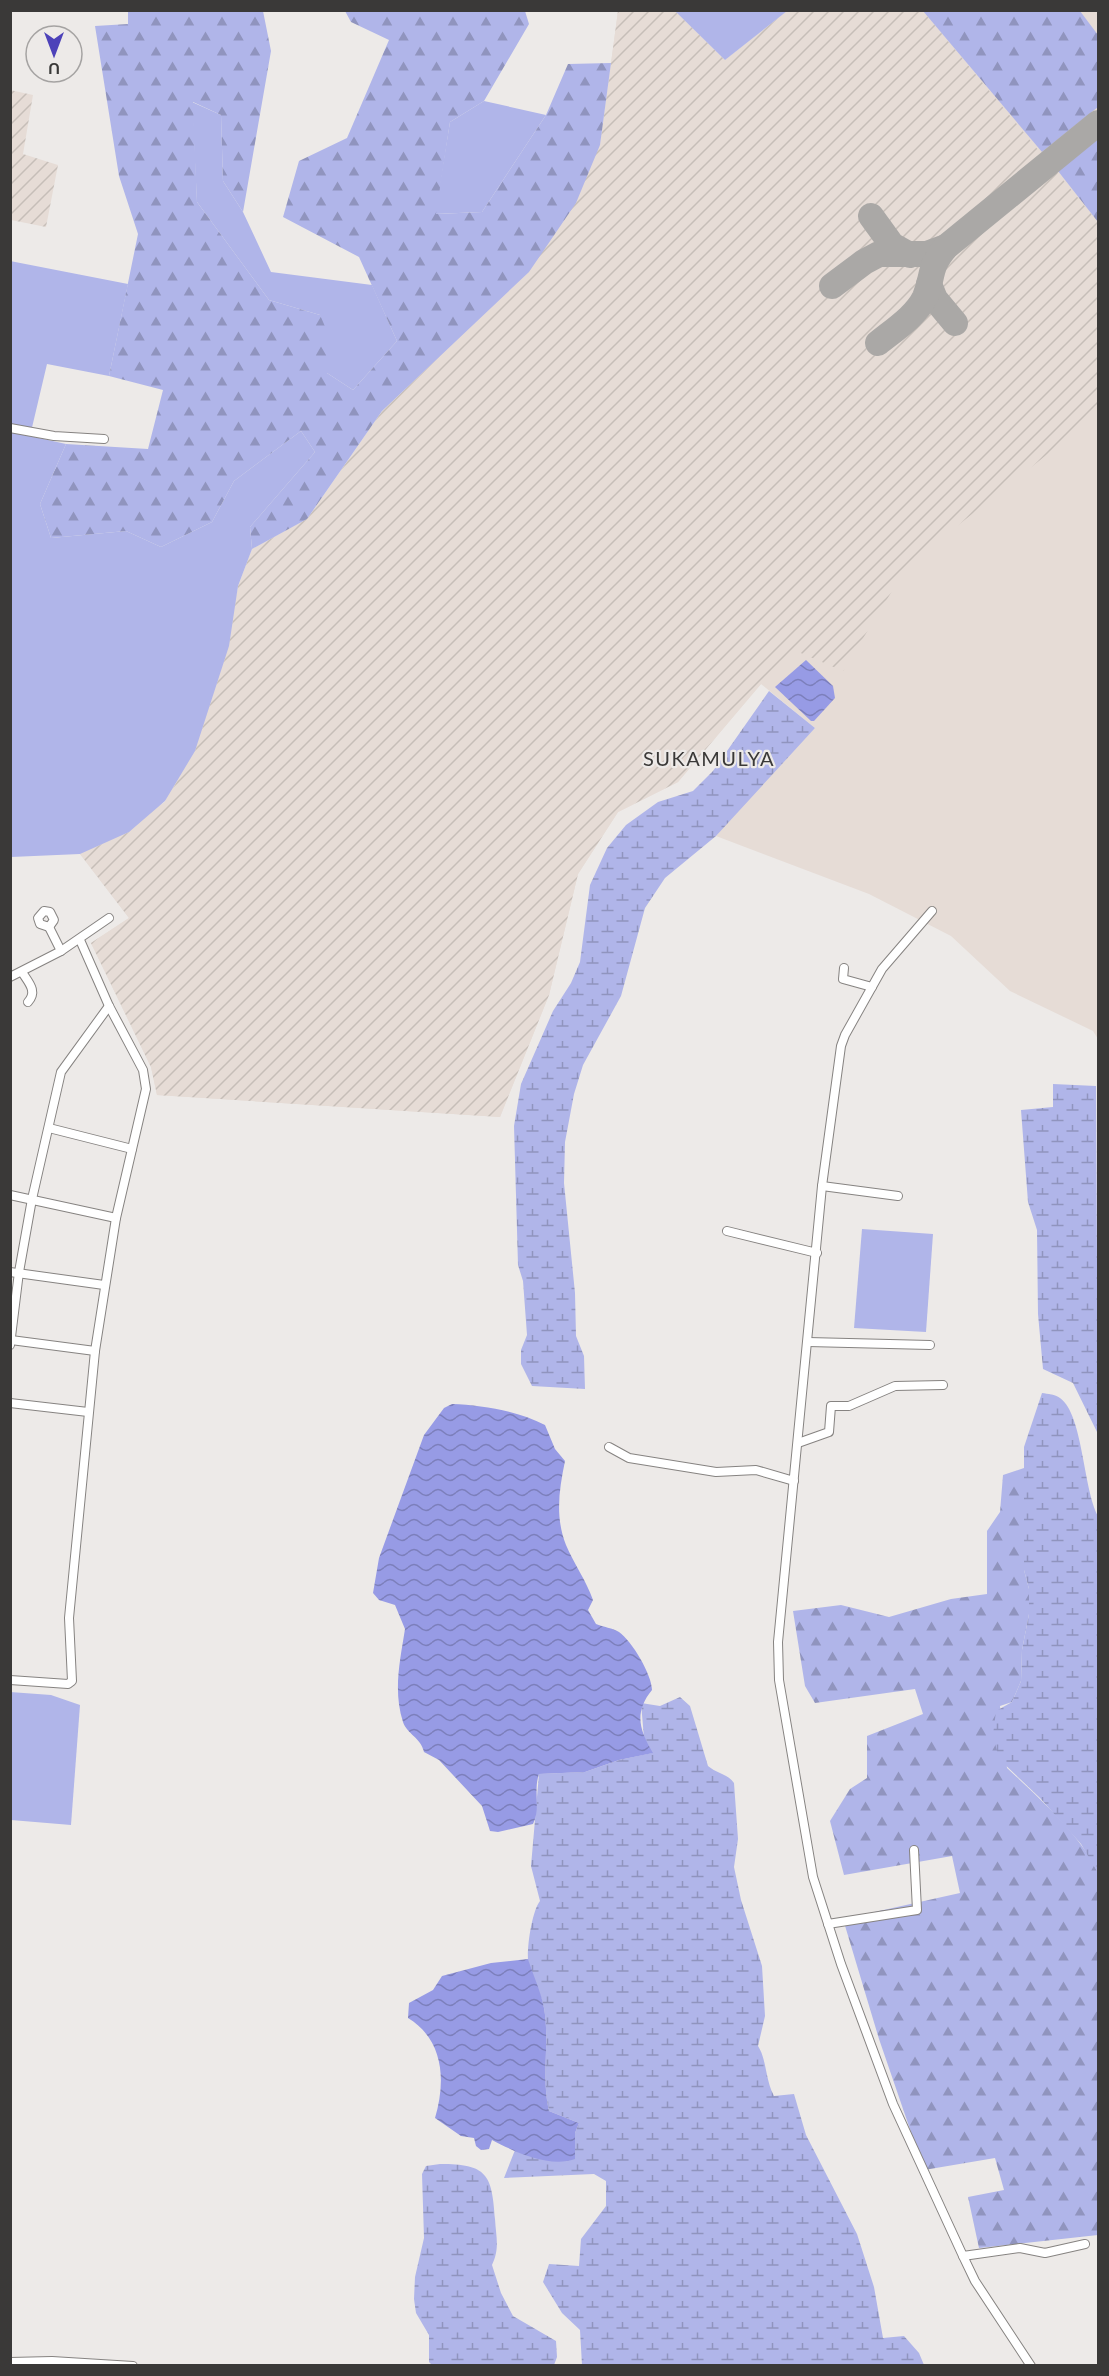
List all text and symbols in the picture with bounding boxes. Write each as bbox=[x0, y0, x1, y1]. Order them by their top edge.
north arrow bbox=[24, 24, 84, 84]
text: U bbox=[48, 60, 60, 79]
district label: SUKAMULYA bbox=[643, 746, 775, 770]

